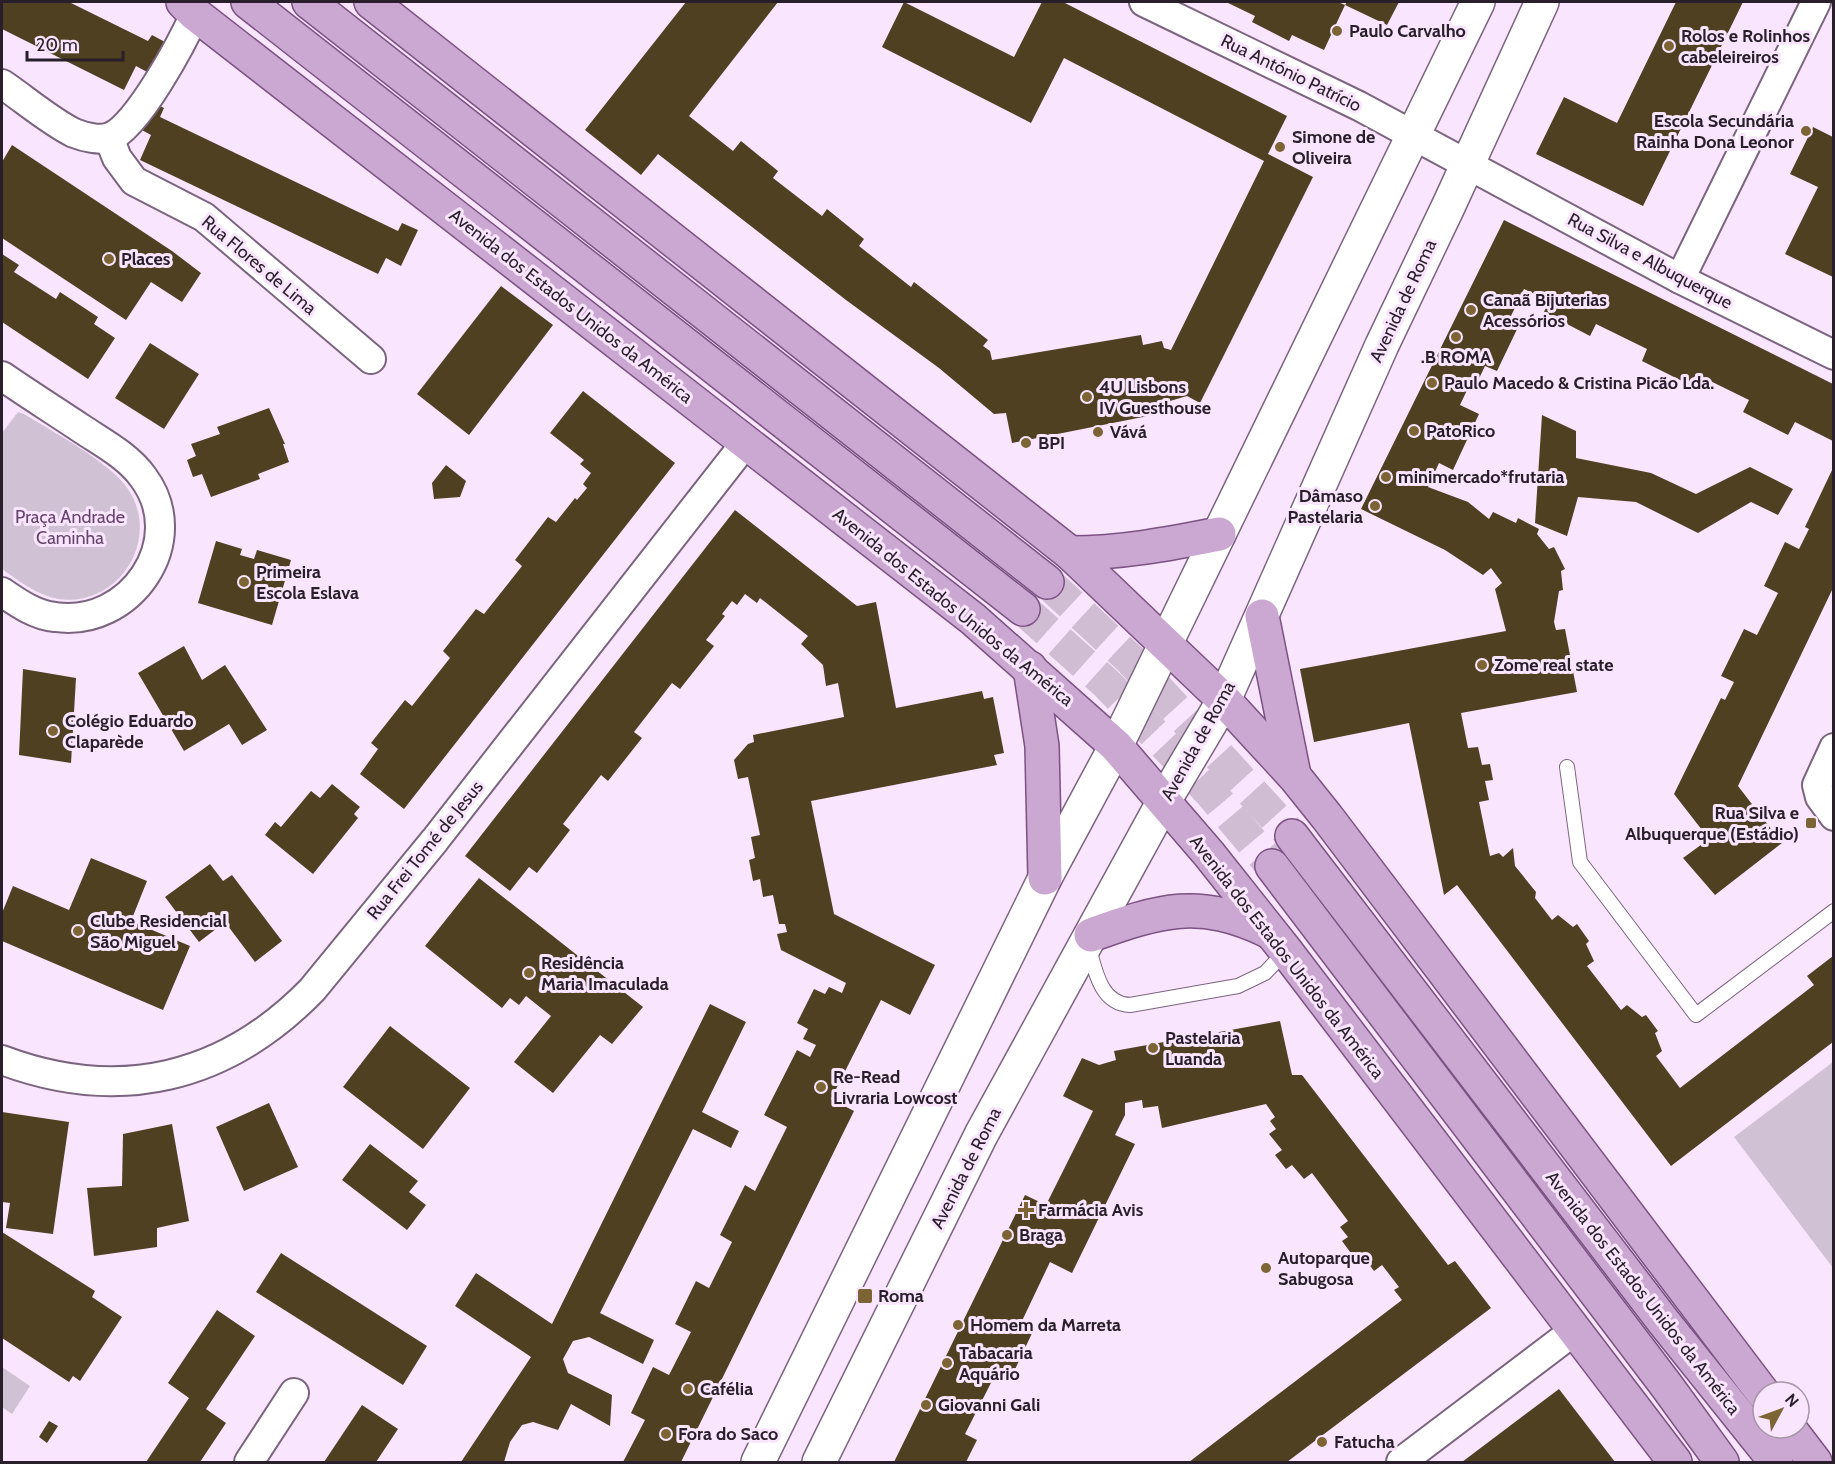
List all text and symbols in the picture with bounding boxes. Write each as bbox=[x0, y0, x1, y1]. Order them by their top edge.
place label: Paulo Carvalho bbox=[1349, 20, 1466, 42]
scale bar bbox=[27, 24, 123, 62]
marker: Paulo Carvalho bbox=[1330, 24, 1344, 38]
place label: Rolos e Rolinhos cabeleireiros bbox=[1681, 25, 1810, 68]
street label: Rua António Patrício bbox=[1217, 29, 1365, 117]
text: 20 m bbox=[36, 34, 78, 56]
marker: Rolos e Rolinhos cabeleireiros bbox=[1662, 39, 1676, 53]
place label: Escola Secundária Rainha Dona Leonor bbox=[1636, 110, 1794, 153]
marker: Escola Secundária Rainha Dona Leonor bbox=[1799, 124, 1813, 138]
place label: Simone de Oliveira bbox=[1292, 126, 1375, 169]
marker: Simone de Oliveira bbox=[1273, 140, 1287, 154]
street label: Avenida dos Estados Unidos da América bbox=[445, 204, 697, 408]
street label: Rua Silva e Albuquerque bbox=[1564, 208, 1736, 314]
street label: Rua Flores de Lima bbox=[197, 211, 321, 320]
street label: Avenida de Roma bbox=[1365, 236, 1441, 366]
place label: Places bbox=[121, 248, 171, 270]
marker: Places bbox=[102, 252, 116, 266]
place label: Canaã Bijuterias Acessórios bbox=[1483, 289, 1607, 332]
marker: Canaã Bijuterias Acessórios bbox=[1464, 303, 1478, 317]
marker: .B ROMA bbox=[1449, 330, 1463, 344]
place label: .B ROMA bbox=[1421, 346, 1492, 368]
place label: Paulo Macedo & Cristina Picão Lda. bbox=[1444, 372, 1714, 394]
place label: 4U Lisbons IV Guesthouse bbox=[1099, 376, 1211, 419]
marker: Paulo Macedo & Cristina Picão Lda. bbox=[1425, 376, 1439, 390]
marker: 4U Lisbons IV Guesthouse bbox=[1080, 390, 1094, 404]
place label: PatoRico bbox=[1426, 420, 1495, 442]
place label: Vává bbox=[1110, 421, 1147, 443]
marker: PatoRico bbox=[1407, 424, 1421, 438]
marker: Vává bbox=[1091, 425, 1105, 439]
place label: BPI bbox=[1038, 432, 1065, 454]
marker: BPI bbox=[1019, 436, 1033, 450]
place label: minimercado*frutaria bbox=[1398, 466, 1564, 488]
marker: minimercado*frutaria bbox=[1379, 470, 1393, 484]
place label: Dâmaso Pastelaria bbox=[1288, 485, 1363, 528]
marker: Dâmaso Pastelaria bbox=[1368, 499, 1382, 513]
street label: Avenida dos Estados Unidos da América bbox=[828, 503, 1078, 711]
park label: Praça Andrade Caminha bbox=[15, 506, 125, 549]
place label: Primeira Escola Eslava bbox=[256, 561, 359, 604]
marker: Primeira Escola Eslava bbox=[237, 575, 251, 589]
place label: Zome real state bbox=[1494, 654, 1614, 676]
marker: Zome real state bbox=[1475, 658, 1489, 672]
street label: Avenida de Roma bbox=[1156, 677, 1240, 805]
place label: Colégio Eduardo Claparède bbox=[65, 710, 194, 753]
marker: Colégio Eduardo Claparède bbox=[46, 724, 60, 738]
street label: Rua Frei Tomé de Jesus bbox=[362, 776, 488, 924]
place label: Rua Silva e Albuquerque (Estádio) bbox=[1625, 802, 1799, 845]
marker: Rua Silva e Albuquerque (Estádio) bbox=[1804, 816, 1818, 830]
street label: Avenida dos Estados Unidos da América bbox=[1185, 831, 1389, 1083]
place label: Clube Residencial São Miguel bbox=[90, 910, 227, 953]
marker: Clube Residencial São Miguel bbox=[71, 924, 85, 938]
place label: Residência Maria Imaculada bbox=[541, 952, 669, 995]
marker: Residência Maria Imaculada bbox=[522, 966, 536, 980]
place label: Pastelaria Luanda bbox=[1165, 1027, 1240, 1070]
marker: Pastelaria Luanda bbox=[1146, 1041, 1160, 1055]
place label: Re-Read Livraria Lowcost bbox=[833, 1066, 958, 1109]
marker: Re-Read Livraria Lowcost bbox=[814, 1080, 828, 1094]
street label: Avenida de Roma bbox=[926, 1103, 1006, 1232]
street label: Avenida dos Estados Unidos da América bbox=[1541, 1167, 1745, 1419]
place label: Farmácia Avis bbox=[1038, 1199, 1144, 1221]
marker: Farmácia Avis bbox=[1019, 1203, 1033, 1217]
place label: Braga bbox=[1019, 1224, 1063, 1246]
marker: Braga bbox=[1000, 1228, 1014, 1242]
place label: Autoparque Sabugosa bbox=[1278, 1247, 1370, 1290]
marker: Autoparque Sabugosa bbox=[1259, 1261, 1273, 1275]
place label: Roma bbox=[878, 1285, 924, 1307]
marker: Roma bbox=[856, 1287, 874, 1305]
place label: Homem da Marreta bbox=[970, 1314, 1121, 1336]
marker: Homem da Marreta bbox=[951, 1318, 965, 1332]
place label: Tabacaria Aquário bbox=[959, 1342, 1033, 1385]
marker: Tabacaria Aquário bbox=[940, 1356, 954, 1370]
place label: Cafélia bbox=[700, 1378, 753, 1400]
north arrow bbox=[1751, 1380, 1811, 1440]
marker: Cafélia bbox=[681, 1382, 695, 1396]
text: N bbox=[1781, 1390, 1803, 1411]
place label: Giovanni Gali bbox=[938, 1394, 1040, 1416]
marker: Giovanni Gali bbox=[919, 1398, 933, 1412]
place label: Fora do Saco bbox=[678, 1423, 778, 1445]
marker: Fora do Saco bbox=[659, 1427, 673, 1441]
place label: Fatucha bbox=[1334, 1431, 1395, 1453]
marker: Fatucha bbox=[1315, 1435, 1329, 1449]

